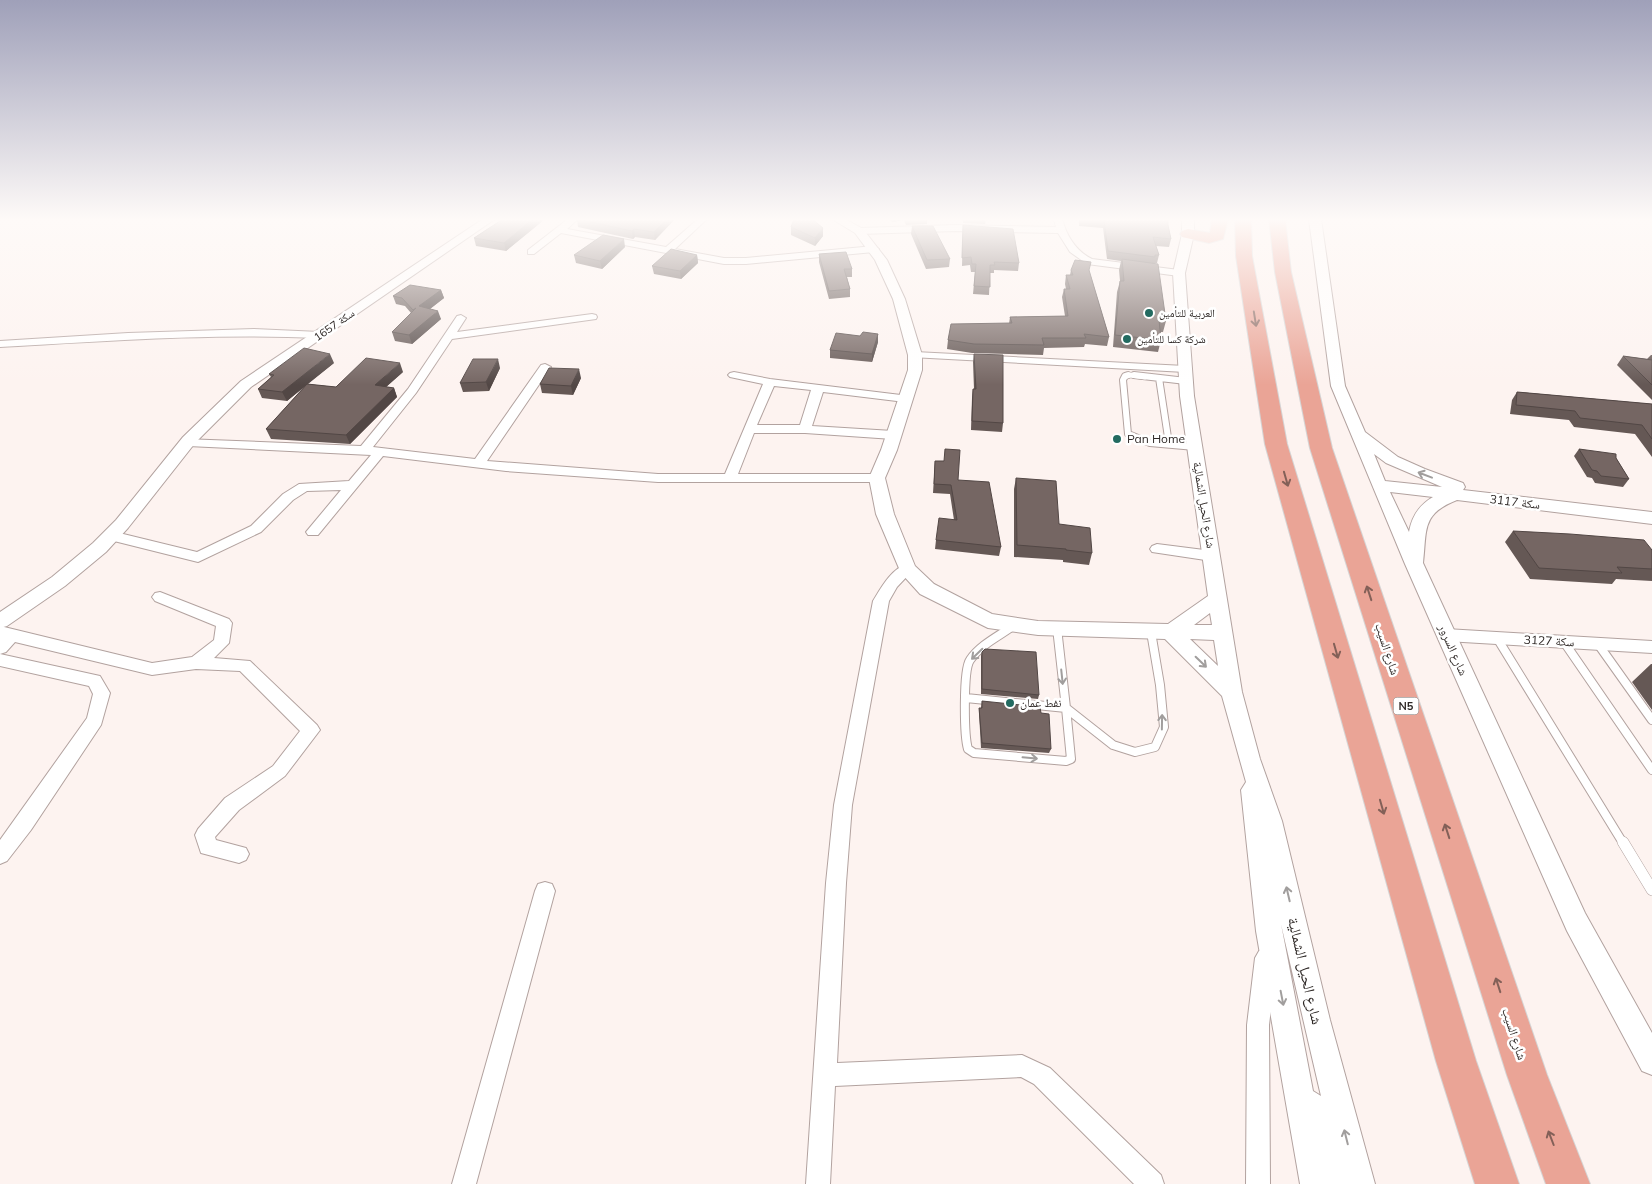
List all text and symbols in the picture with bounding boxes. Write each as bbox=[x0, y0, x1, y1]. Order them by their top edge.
street label: سكة 1657 bbox=[311, 306, 357, 344]
place label: العربية للتأمين bbox=[1159, 306, 1215, 320]
marker: العربية للتأمين bbox=[1143, 307, 1155, 319]
one-way arrow bbox=[1250, 311, 1260, 327]
place label: شركة كسا للتأمين bbox=[1137, 332, 1206, 346]
marker: شركة كسا للتأمين bbox=[1121, 333, 1133, 345]
place label: Pan Home bbox=[1127, 431, 1185, 446]
marker: Pan Home bbox=[1111, 433, 1123, 445]
street label: شارع الحيل الشمالية bbox=[1189, 461, 1219, 550]
one-way arrow bbox=[1281, 470, 1291, 486]
one-way arrow bbox=[1417, 470, 1433, 479]
street label: سكة 3117 bbox=[1489, 491, 1541, 512]
one-way arrow bbox=[1364, 586, 1373, 601]
street label: شارع السيب bbox=[1371, 621, 1403, 677]
street label: شارع السرور bbox=[1434, 621, 1471, 678]
street label: سكة 3127 bbox=[1523, 632, 1575, 649]
one-way arrow bbox=[1332, 643, 1342, 659]
one-way arrow bbox=[970, 648, 983, 660]
one-way arrow bbox=[1195, 656, 1207, 668]
one-way arrow bbox=[1057, 668, 1067, 684]
place label: نفط عمان bbox=[1020, 695, 1061, 710]
marker: نفط عمان bbox=[1004, 697, 1016, 709]
road number: N5 bbox=[1394, 698, 1418, 714]
one-way arrow bbox=[1158, 715, 1167, 731]
one-way arrow bbox=[1022, 753, 1038, 763]
one-way arrow bbox=[1377, 799, 1387, 815]
one-way arrow bbox=[1442, 823, 1451, 839]
one-way arrow bbox=[1283, 886, 1292, 902]
street label: شارع الحيل الشمالية bbox=[1283, 915, 1327, 1027]
one-way arrow bbox=[1492, 977, 1502, 993]
one-way arrow bbox=[1277, 990, 1287, 1006]
street label: شارع السيب bbox=[1498, 1006, 1530, 1062]
one-way arrow bbox=[1341, 1129, 1351, 1145]
one-way arrow bbox=[1546, 1131, 1555, 1147]

